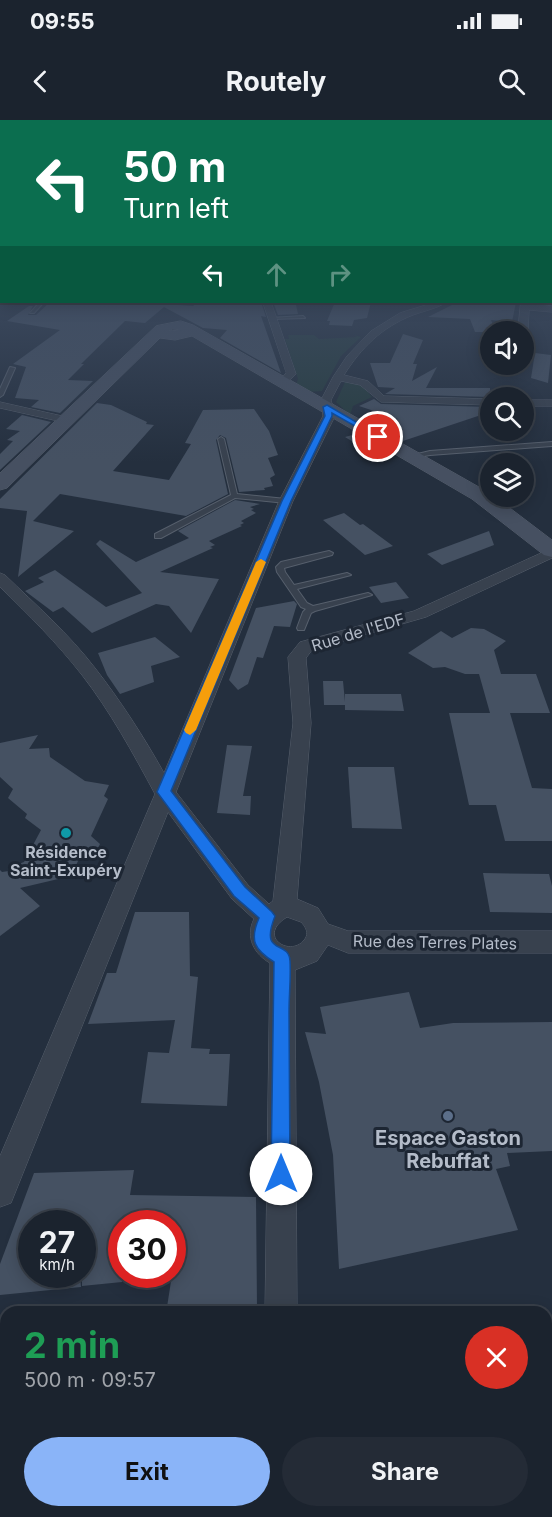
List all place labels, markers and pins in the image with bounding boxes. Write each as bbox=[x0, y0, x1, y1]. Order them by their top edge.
pin bbox=[352, 411, 403, 462]
marker: Résidence Saint-Exupéry bbox=[59, 826, 73, 840]
place label: Résidence Saint-Exupéry bbox=[10, 842, 122, 880]
marker: Espace Gaston Rebuffat bbox=[441, 1109, 455, 1123]
place label: Espace Gaston Rebuffat bbox=[375, 1126, 521, 1173]

